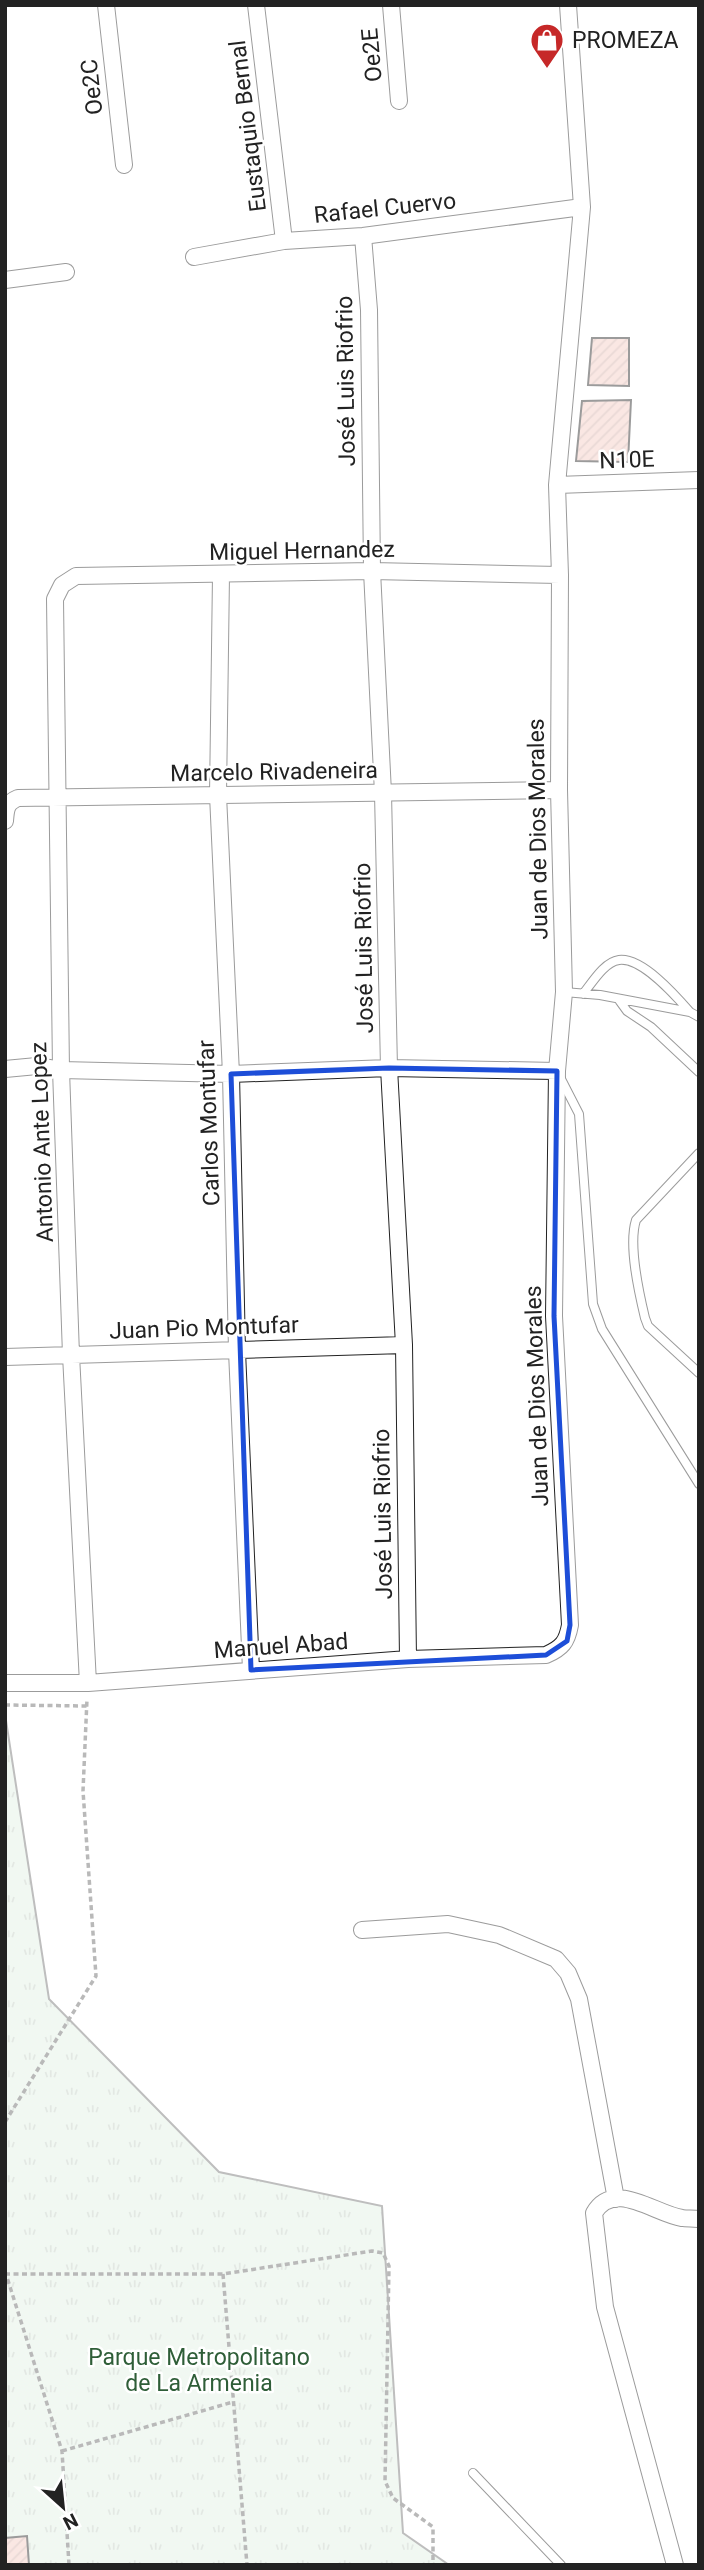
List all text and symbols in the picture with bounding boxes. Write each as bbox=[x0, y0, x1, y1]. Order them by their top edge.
shop icon: PROMEZA bbox=[528, 21, 566, 70]
street label: Oe2E bbox=[356, 27, 388, 83]
place label: PROMEZA bbox=[572, 27, 679, 54]
street label: Eustaquio Bernal bbox=[224, 39, 272, 213]
street label: Oe2C bbox=[76, 58, 108, 116]
street label: Rafael Cuervo bbox=[313, 187, 457, 229]
street label: José Luis Riofrio bbox=[331, 295, 361, 467]
street label: N10E bbox=[599, 446, 655, 474]
street label: Miguel Hernandez bbox=[209, 536, 395, 566]
street label: Juan de Dios Morales bbox=[523, 718, 553, 940]
street label: Marcelo Rivadeneira bbox=[170, 757, 378, 787]
street label: José Luis Riofrio bbox=[349, 862, 379, 1034]
street label: Carlos Montufar bbox=[193, 1039, 225, 1206]
street label: Antonio Ante Lopez bbox=[25, 1041, 59, 1243]
street label: Juan de Dios Morales bbox=[520, 1285, 554, 1507]
street label: Juan Pio Montufar bbox=[109, 1311, 299, 1345]
street label: José Luis Riofrio bbox=[368, 1428, 398, 1600]
street label: Manuel Abad bbox=[213, 1628, 349, 1664]
park label: Parque Metropolitano de La Armenia bbox=[88, 2344, 310, 2397]
north arrow bbox=[28, 2472, 98, 2542]
text: N bbox=[59, 2508, 82, 2535]

